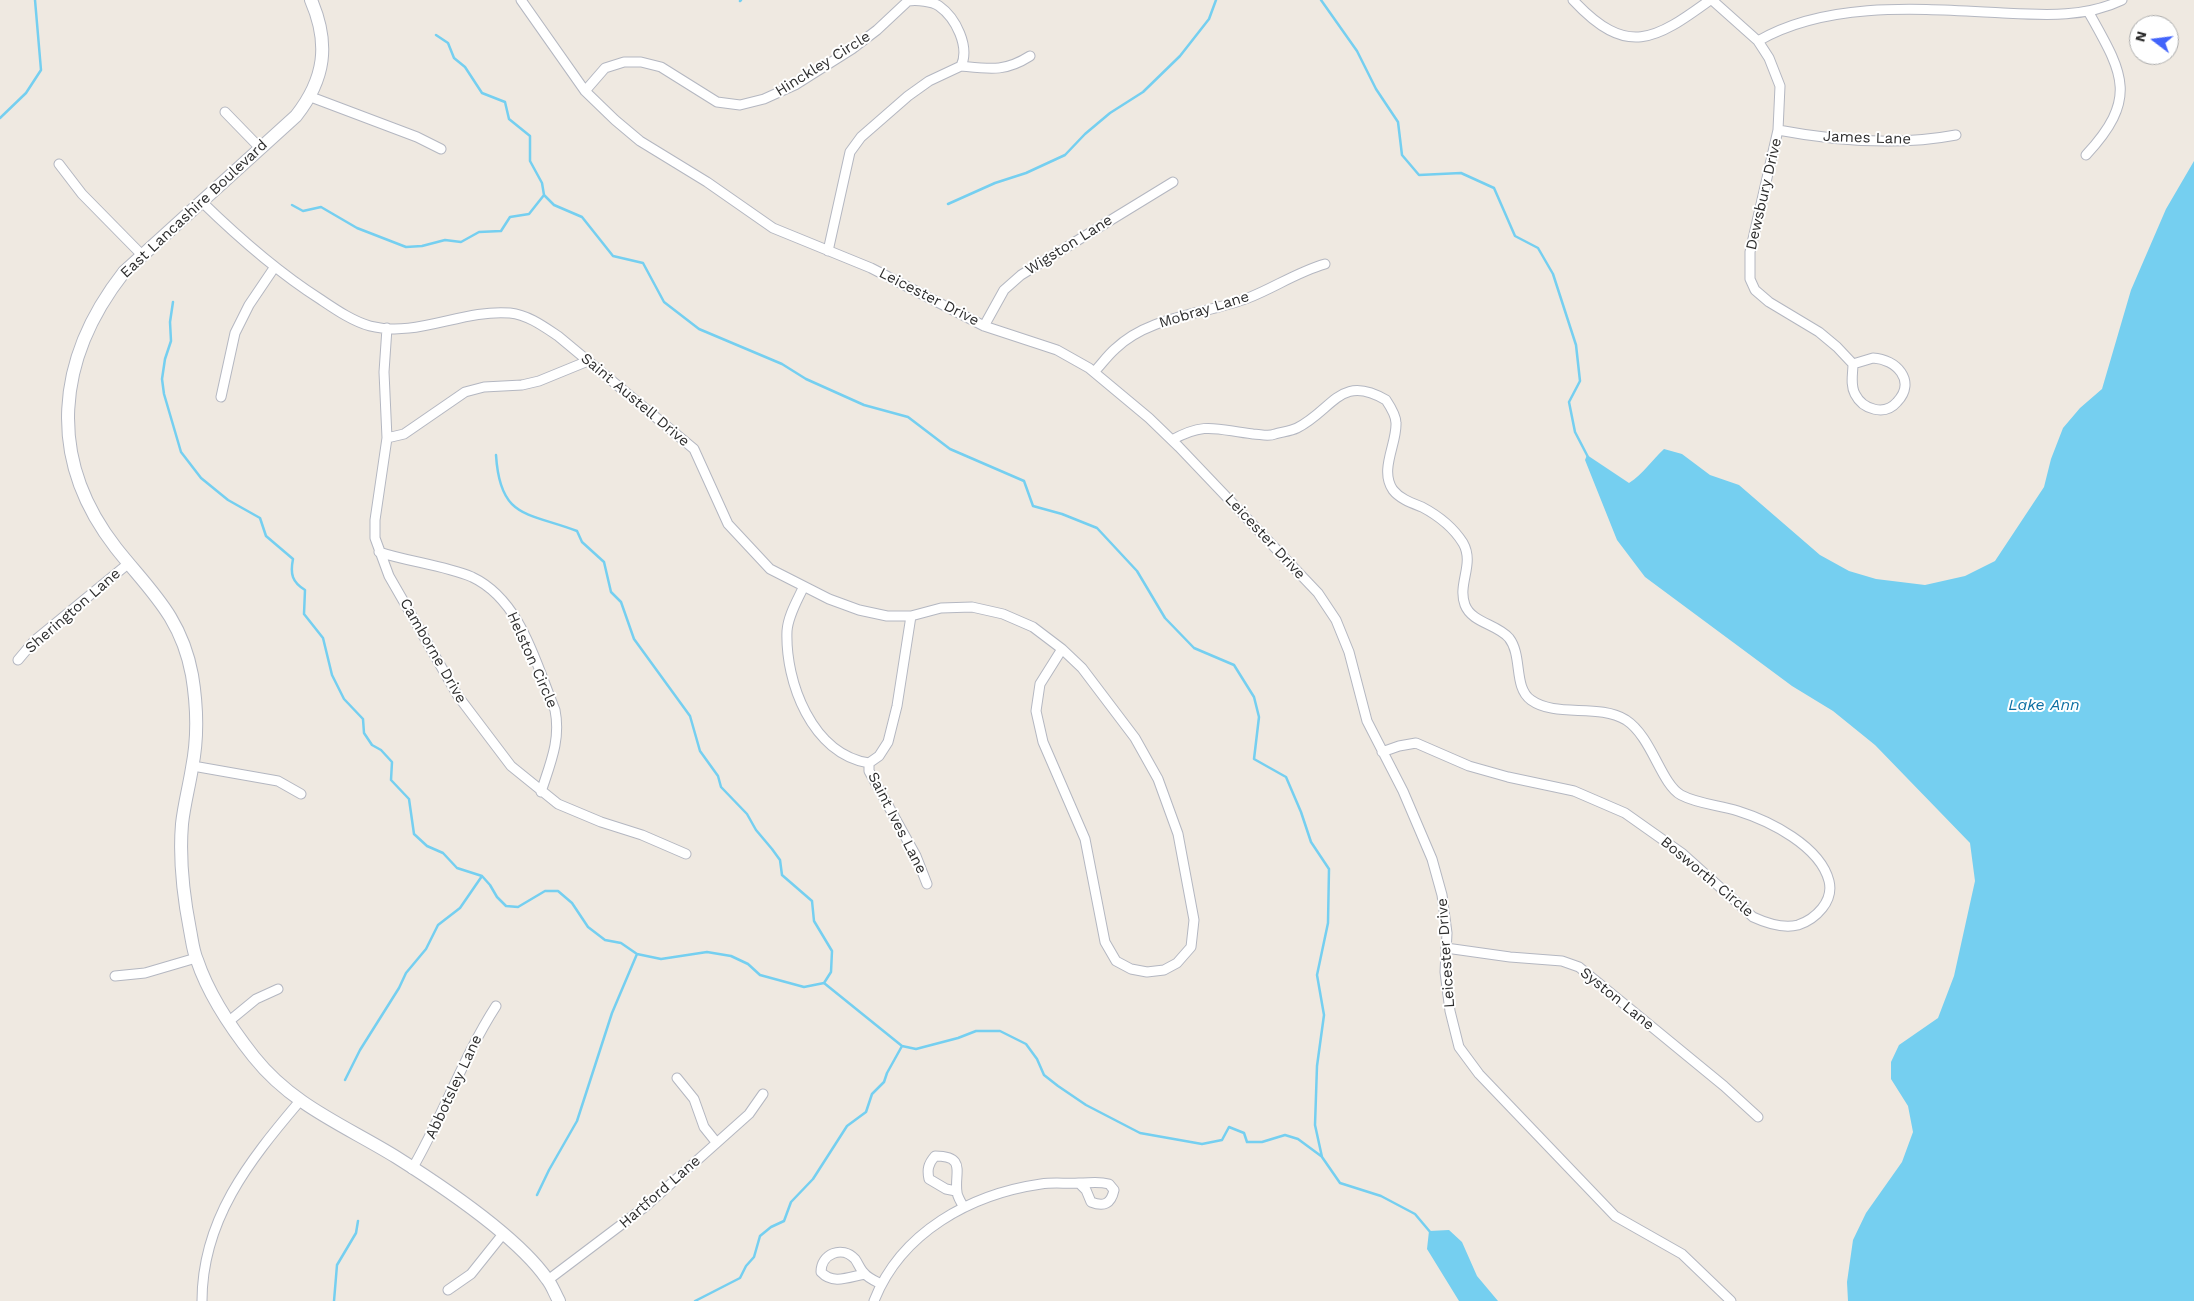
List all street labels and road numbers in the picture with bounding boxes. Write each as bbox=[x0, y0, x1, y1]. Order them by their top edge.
street label: Hinckley Circle bbox=[772, 28, 874, 100]
street label: James Lane bbox=[1823, 127, 1911, 149]
street label: East Lancashire Boulevard bbox=[117, 136, 271, 282]
street label: Dewsbury Drive bbox=[1742, 136, 1786, 252]
street label: Wigston Lane bbox=[1022, 211, 1116, 279]
street label: Leicester Drive bbox=[876, 264, 982, 330]
street label: Mobray Lane bbox=[1157, 288, 1251, 332]
street label: Saint Austell Drive bbox=[577, 349, 693, 451]
street label: Leicester Drive bbox=[1221, 491, 1309, 583]
street label: Sherington Lane bbox=[22, 565, 124, 657]
street label: Camborne Drive bbox=[396, 595, 470, 707]
street label: Helston Circle bbox=[503, 609, 561, 711]
street label: Saint Ives Lane bbox=[864, 769, 930, 877]
street label: Bosworth Circle bbox=[1657, 833, 1757, 921]
street label: Leicester Drive bbox=[1433, 898, 1459, 1008]
street label: Syston Lane bbox=[1576, 964, 1658, 1034]
street label: Abbotsley Lane bbox=[422, 1032, 486, 1142]
street label: Hartford Lane bbox=[616, 1152, 704, 1232]

